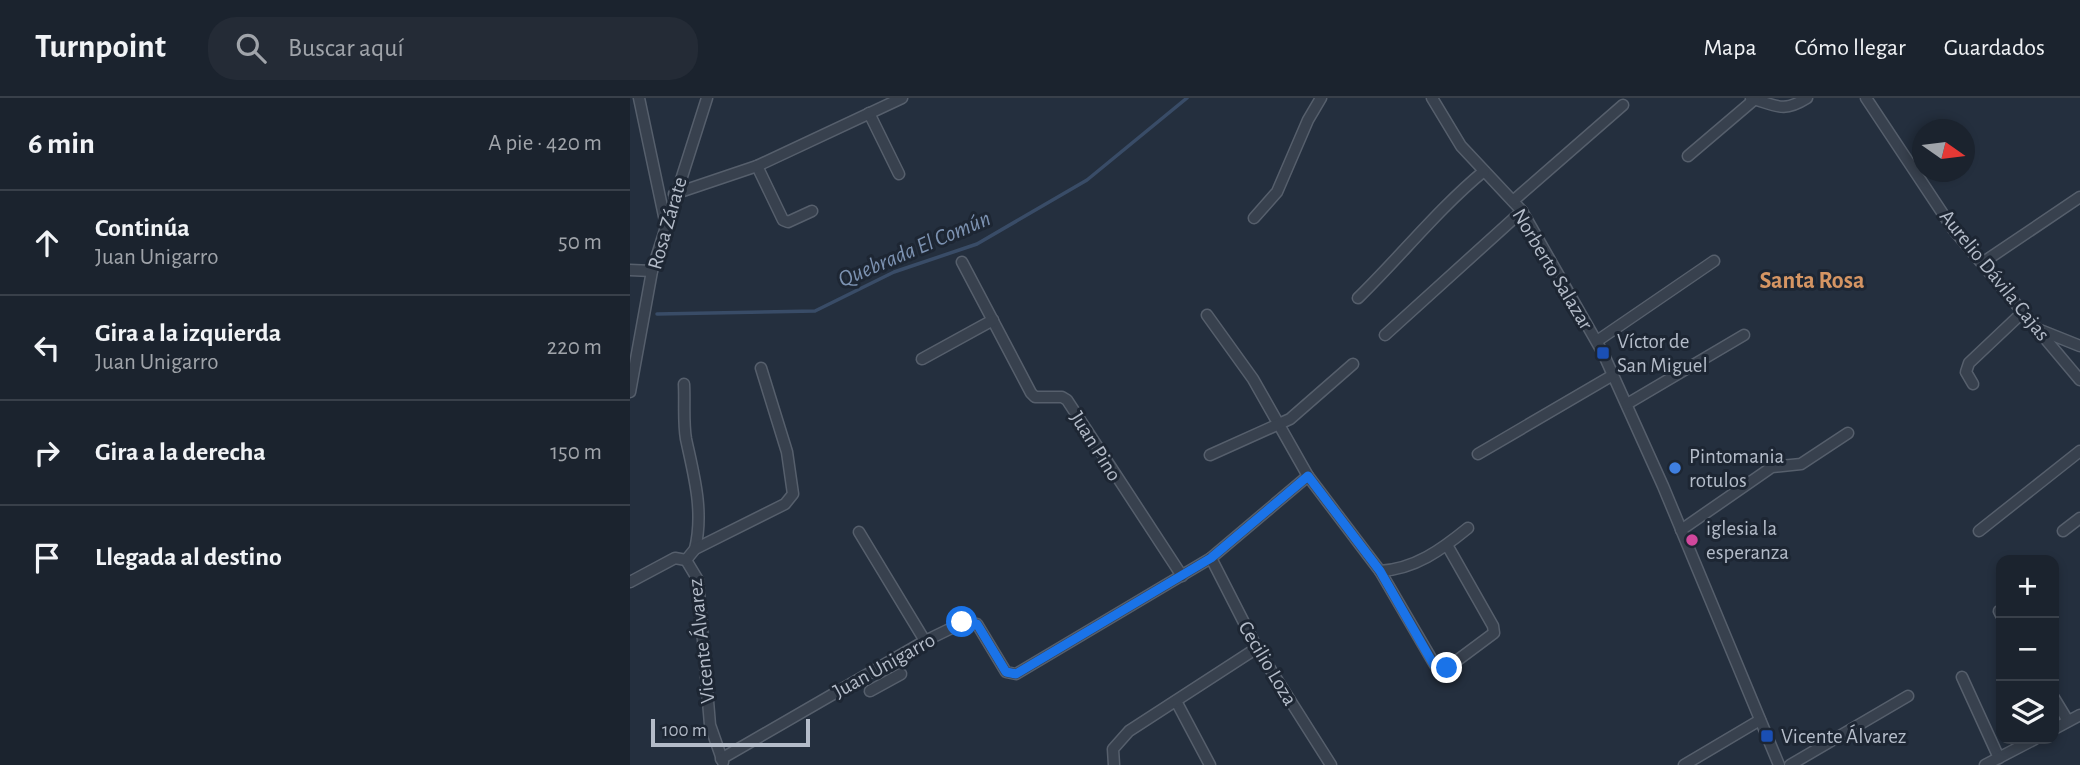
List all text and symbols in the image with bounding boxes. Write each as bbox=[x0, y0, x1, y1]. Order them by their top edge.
search box bbox=[208, 17, 698, 80]
icon: search bbox=[232, 29, 270, 67]
text: Turnpoint bbox=[35, 31, 166, 64]
text: Buscar aquí bbox=[288, 35, 404, 61]
text: Mapa bbox=[1703, 36, 1757, 60]
text: Cómo llegar bbox=[1795, 36, 1906, 60]
text: Guardados bbox=[1944, 36, 2045, 60]
north arrow bbox=[1912, 119, 1975, 182]
text: 6 min bbox=[28, 129, 95, 159]
text: A pie · 420 m bbox=[488, 132, 602, 155]
street label: Rosa Zárate bbox=[644, 175, 691, 272]
street label: Norberto Salazar bbox=[1508, 205, 1597, 334]
street label: Aurelio Dávila Cajas bbox=[1936, 206, 2054, 345]
water label: Quebrada El Común bbox=[835, 207, 994, 292]
text: Continúa bbox=[95, 215, 190, 241]
icon: ahead bbox=[28, 224, 66, 262]
text: 50 m bbox=[558, 231, 602, 254]
text: Juan Unigarro bbox=[95, 246, 219, 269]
district label: Santa Rosa bbox=[1760, 269, 1864, 293]
text: Gira a la izquierda bbox=[95, 320, 281, 346]
icon: left bbox=[28, 329, 66, 367]
place label: Víctor de San Miguel bbox=[1617, 331, 1708, 376]
text: 220 m bbox=[547, 336, 602, 359]
marker: Víctor de San Miguel bbox=[1595, 345, 1611, 361]
text: Juan Unigarro bbox=[95, 351, 219, 374]
street label: Juan Pino bbox=[1066, 408, 1125, 485]
icon: right bbox=[28, 434, 66, 472]
text: Gira a la derecha bbox=[95, 439, 266, 465]
text: 150 m bbox=[550, 441, 602, 464]
place label: Pintomania rotulos bbox=[1689, 446, 1785, 491]
marker: Pintomania rotulos bbox=[1667, 460, 1683, 476]
place label: iglesia la esperanza bbox=[1706, 518, 1789, 563]
marker: iglesia la esperanza bbox=[1684, 532, 1700, 548]
icon: arrive bbox=[28, 539, 66, 577]
text: Llegada al destino bbox=[95, 544, 282, 570]
map controls bbox=[1996, 555, 2059, 744]
button: + bbox=[1996, 555, 2059, 618]
street label: Vicente Álvarez bbox=[683, 577, 719, 705]
route start bbox=[946, 606, 977, 637]
street label: Cecilio Loza bbox=[1234, 617, 1301, 709]
button: − bbox=[1996, 618, 2059, 681]
street label: Juan Unigarro bbox=[830, 629, 939, 702]
route end bbox=[1431, 652, 1462, 683]
button: layers bbox=[1996, 681, 2059, 744]
scale bar bbox=[651, 716, 810, 748]
text: 100 m bbox=[662, 721, 707, 740]
place label: Vicente Álvarez bbox=[1781, 724, 1907, 747]
marker: Vicente Álvarez bbox=[1759, 728, 1775, 744]

